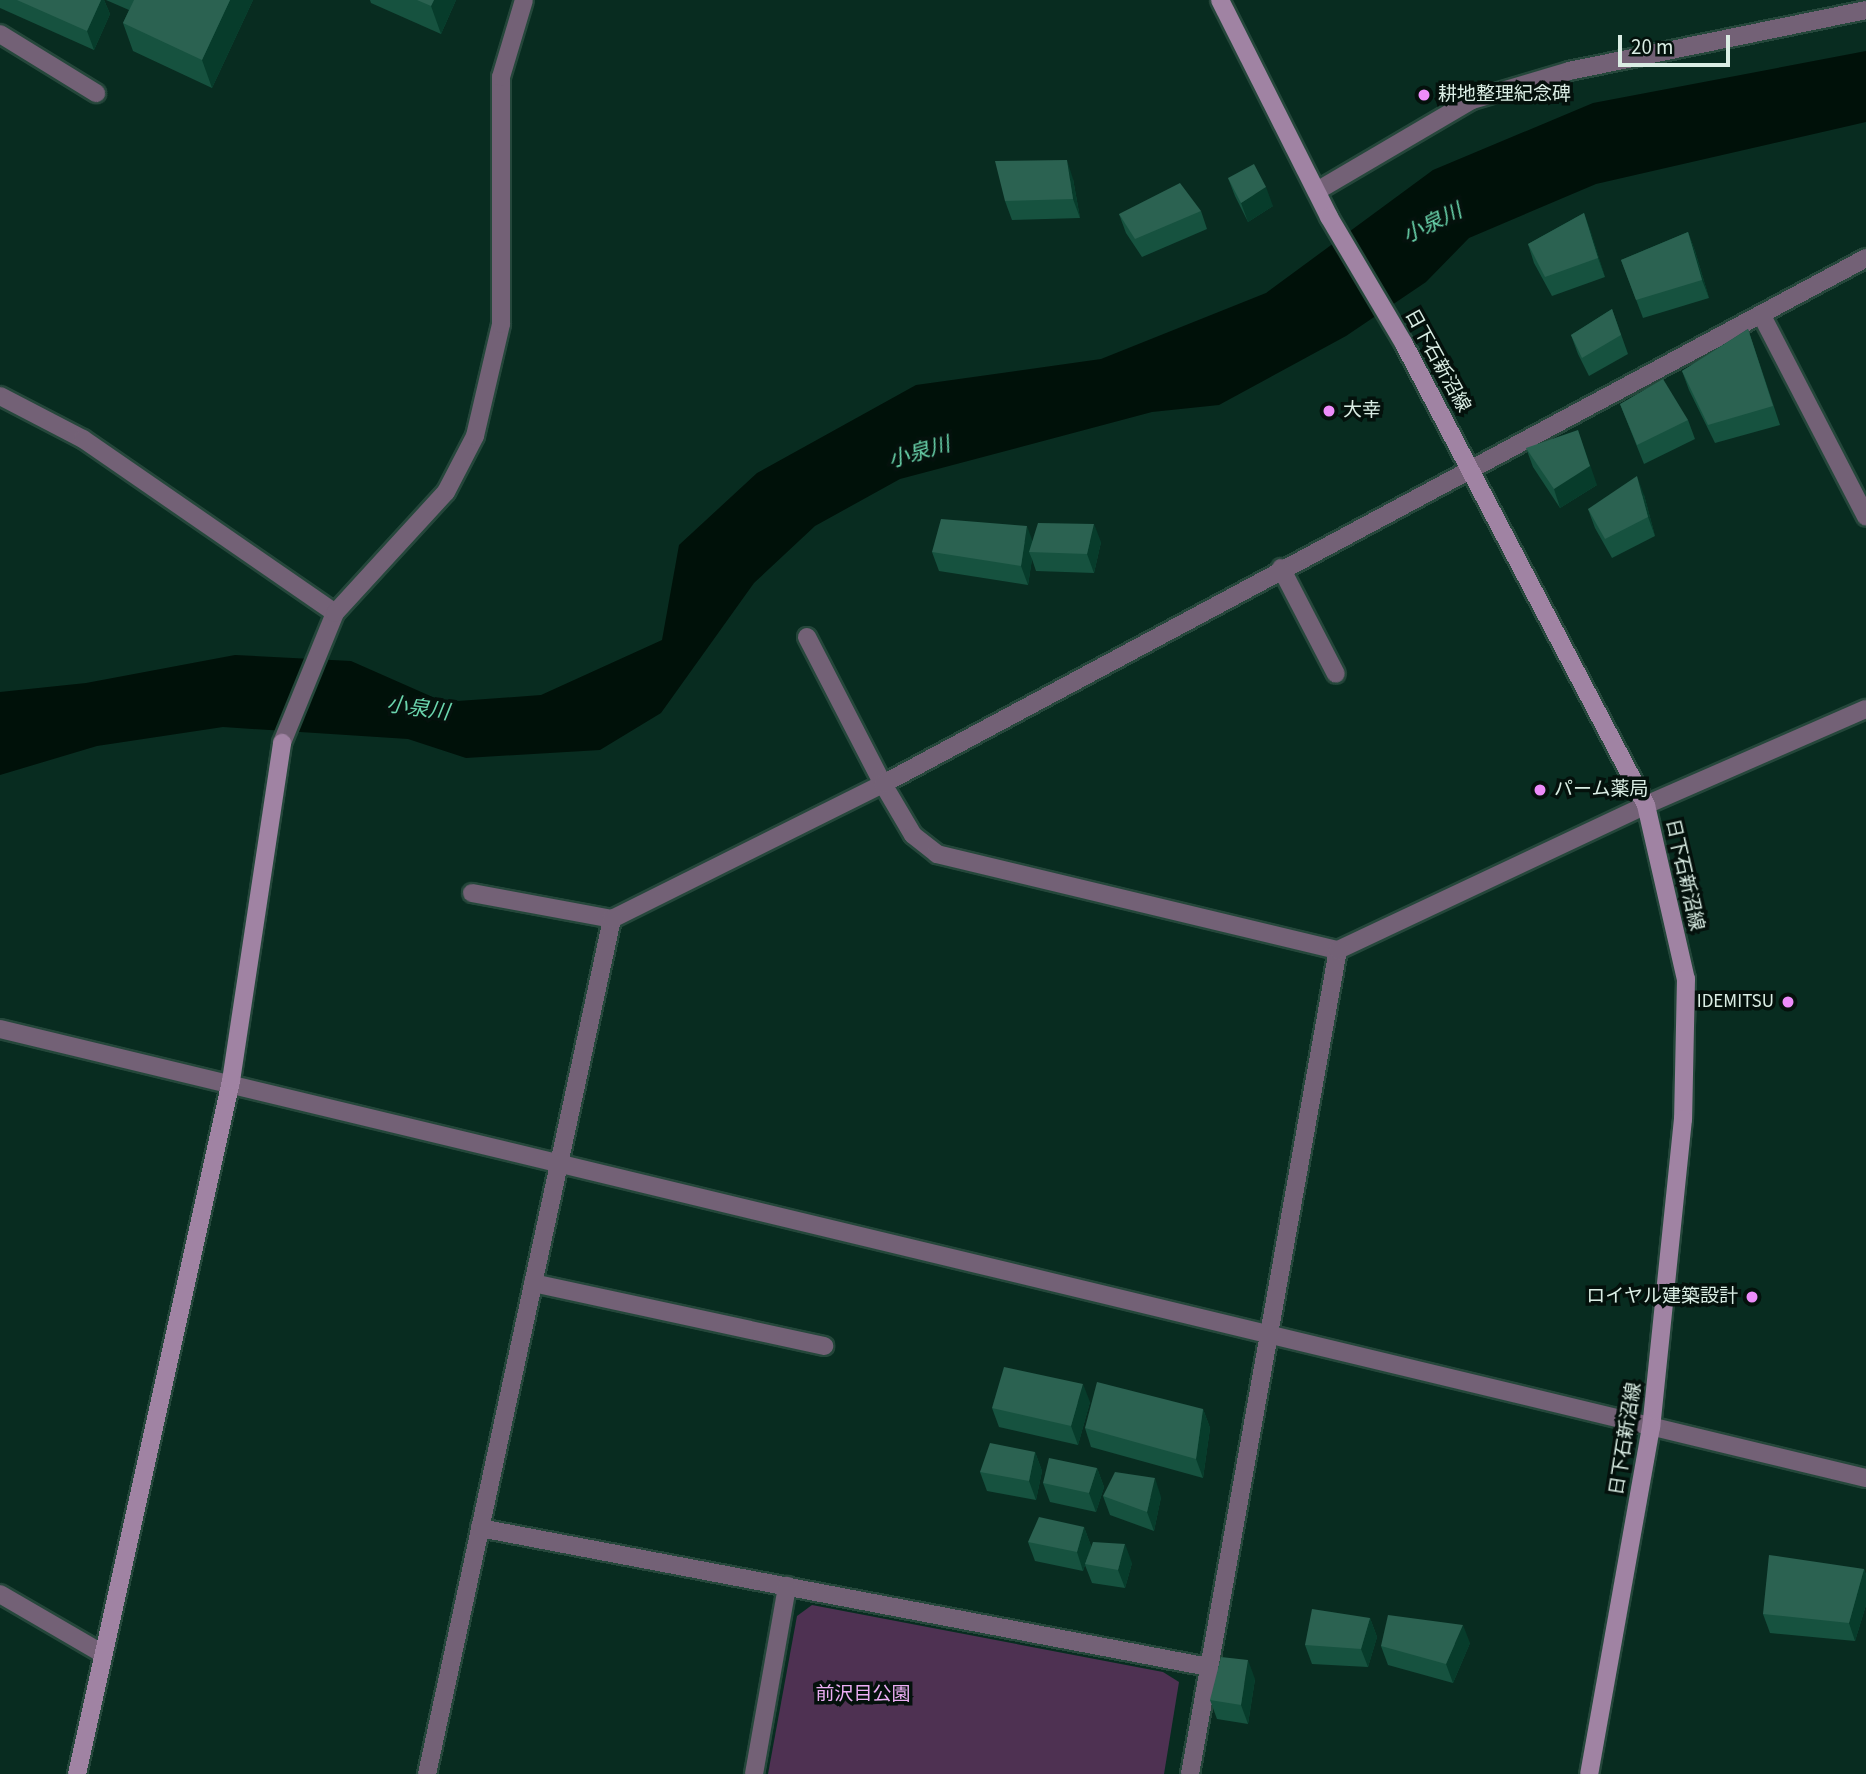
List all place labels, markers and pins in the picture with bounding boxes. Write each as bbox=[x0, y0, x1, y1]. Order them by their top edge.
place label: 耕地整理紀念碑 bbox=[1438, 84, 1571, 106]
marker: 耕地整理紀念碑 bbox=[1416, 87, 1432, 103]
place label: 大幸 bbox=[1343, 400, 1381, 422]
marker: 大幸 bbox=[1321, 403, 1337, 419]
place label: パーム薬局 bbox=[1554, 779, 1649, 801]
marker: パーム薬局 bbox=[1532, 782, 1548, 798]
place label: IDEMITSU bbox=[1697, 991, 1774, 1013]
marker: IDEMITSU bbox=[1780, 994, 1796, 1010]
place label: ロイヤル建築設計 bbox=[1586, 1286, 1738, 1308]
marker: ロイヤル建築設計 bbox=[1744, 1289, 1760, 1305]

